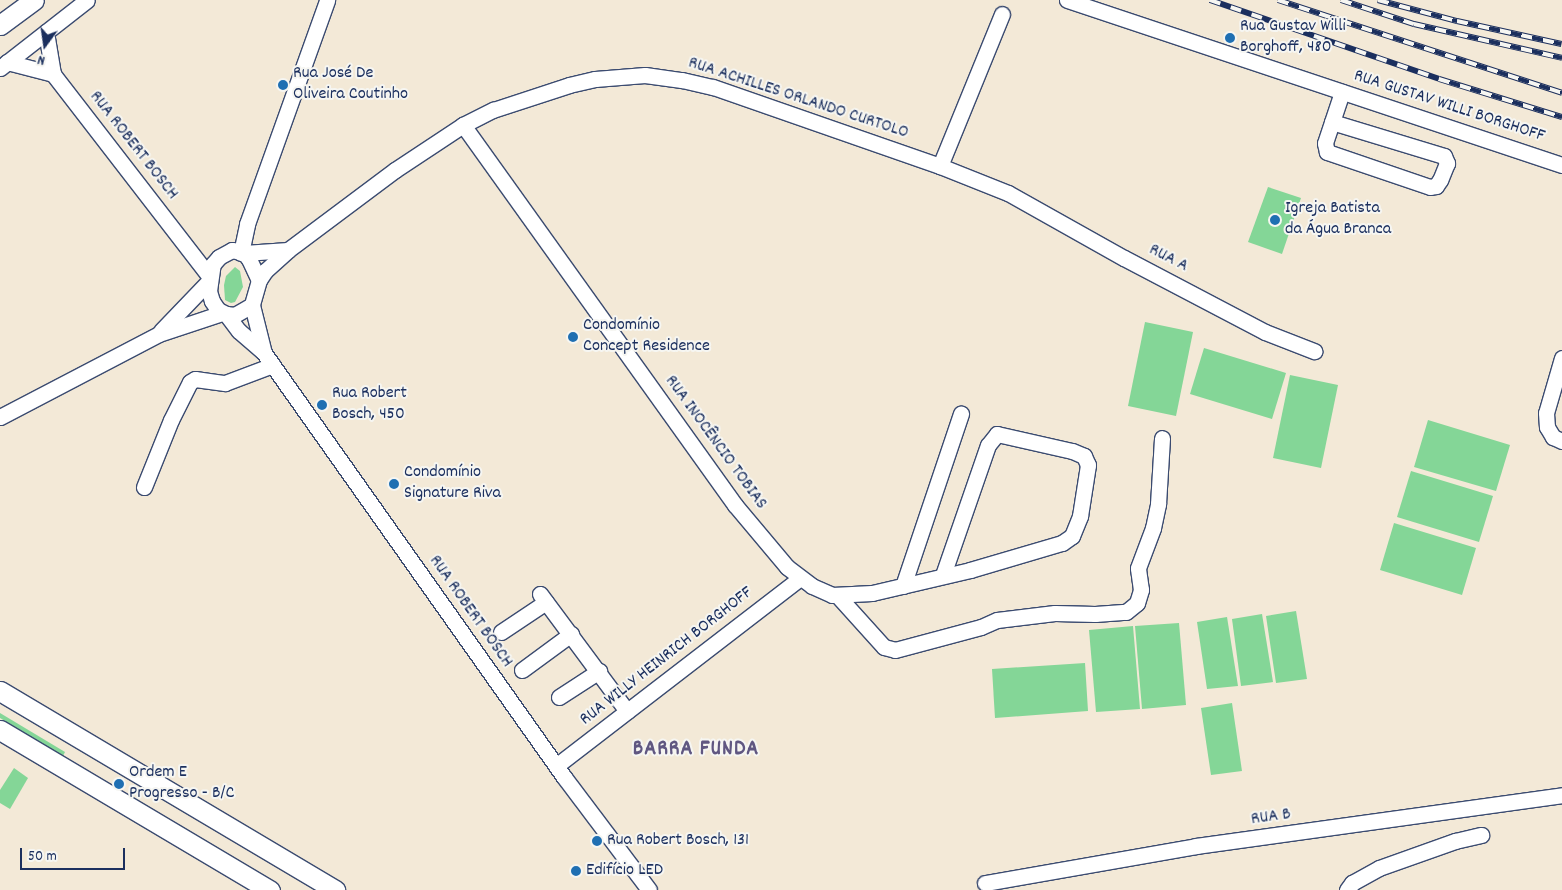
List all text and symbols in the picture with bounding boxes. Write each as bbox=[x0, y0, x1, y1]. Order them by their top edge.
place label: Rua Gustav Willi Borghoff, 480 bbox=[1240, 17, 1346, 59]
north arrow bbox=[20, 20, 70, 70]
marker: Rua Gustav Willi Borghoff, 480 bbox=[1224, 32, 1236, 44]
text: N bbox=[36, 49, 47, 70]
street label: RUA ACHILLES ORLANDO CURTOLO bbox=[685, 53, 911, 145]
place label: Rua José De Oliveira Coutinho bbox=[293, 64, 408, 106]
street label: RUA GUSTAV WILLI BORGHOFF bbox=[1351, 66, 1547, 148]
marker: Rua José De Oliveira Coutinho bbox=[277, 79, 289, 91]
street label: RUA ROBERT BOSCH bbox=[84, 87, 182, 205]
place label: Igreja Batista da Água Branca bbox=[1285, 199, 1391, 242]
marker: Igreja Batista da Água Branca bbox=[1269, 214, 1281, 226]
street label: RUA A bbox=[1145, 240, 1191, 278]
place label: Condomínio Concept Residence bbox=[583, 316, 710, 358]
marker: Condomínio Concept Residence bbox=[567, 331, 579, 343]
street label: RUA INOCÊNCIO TOBIAS bbox=[659, 372, 771, 514]
place label: Rua Robert Bosch, 450 bbox=[332, 384, 407, 426]
marker: Rua Robert Bosch, 450 bbox=[316, 399, 328, 411]
place label: Condomínio Signature Riva bbox=[404, 463, 501, 506]
marker: Condomínio Signature Riva bbox=[388, 478, 400, 490]
street label: RUA ROBERT BOSCH bbox=[423, 552, 517, 672]
street label: RUA WILLY HEINRICH BORGHOFF bbox=[576, 583, 758, 731]
district label: BARRA FUNDA bbox=[631, 737, 761, 763]
place label: Ordem E Progresso - B/C bbox=[129, 763, 234, 806]
marker: Ordem E Progresso - B/C bbox=[113, 778, 125, 790]
street label: RUA B bbox=[1250, 805, 1292, 831]
place label: Rua Robert Bosch, 131 bbox=[607, 830, 749, 852]
marker: Rua Robert Bosch, 131 bbox=[591, 835, 603, 847]
scale bar bbox=[22, 838, 128, 870]
text: 50 m bbox=[28, 846, 57, 868]
place label: Edifício LED bbox=[586, 860, 663, 882]
marker: Edifício LED bbox=[570, 865, 582, 877]

